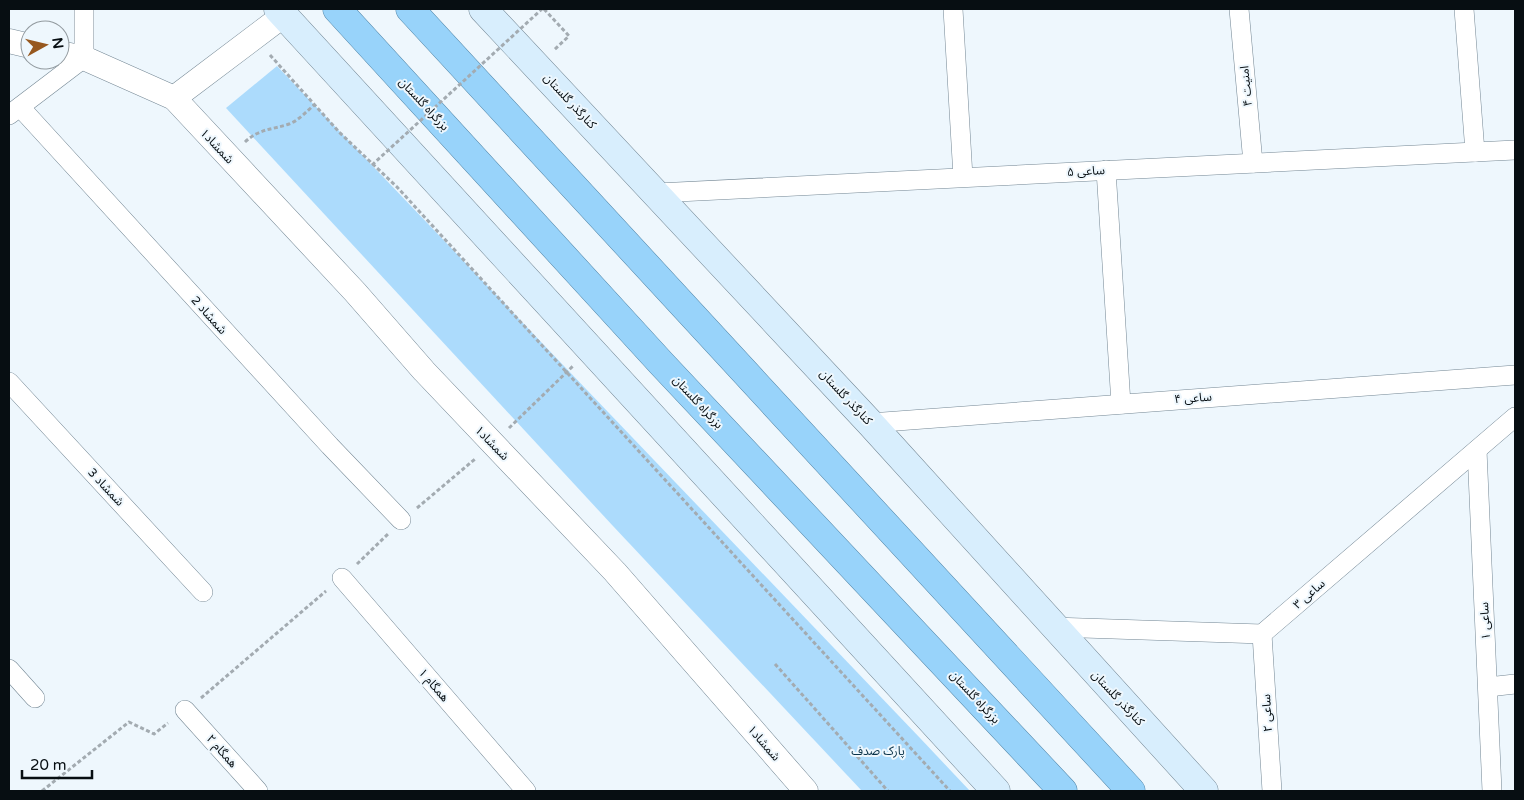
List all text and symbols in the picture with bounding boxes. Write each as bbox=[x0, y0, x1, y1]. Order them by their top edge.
north arrow bbox=[20, 20, 70, 70]
text: N bbox=[48, 37, 67, 50]
street label: امنیت ۴ bbox=[1237, 65, 1255, 107]
street label: کنارگذر گلستان bbox=[541, 71, 600, 132]
street label: بزرگراه گلستان bbox=[396, 75, 452, 133]
street label: شمشاد۱ bbox=[197, 126, 237, 166]
street label: ساعی ۵ bbox=[1067, 163, 1105, 179]
street label: شمشاد 2 bbox=[188, 293, 230, 337]
street label: کنارگذر گلستان bbox=[817, 367, 876, 428]
street label: بزرگراه گلستان bbox=[670, 373, 726, 431]
street label: ساعی ۴ bbox=[1174, 390, 1212, 406]
street label: شمشاد۱ bbox=[472, 423, 512, 463]
street label: شمشاد 3 bbox=[85, 465, 127, 509]
street label: ساعی ۳ bbox=[1290, 576, 1328, 612]
street label: ساعی ۱ bbox=[1477, 602, 1493, 640]
street label: همگام ۱ bbox=[414, 666, 452, 706]
street label: بزرگراه گلستان bbox=[947, 668, 1003, 726]
street label: کنارگذر گلستان bbox=[1089, 668, 1148, 729]
street label: ساعی ۲ bbox=[1259, 694, 1275, 732]
street label: شمشاد۱ bbox=[745, 722, 783, 764]
street label: همگام ۲ bbox=[202, 732, 240, 772]
park label: پارک صدف bbox=[851, 744, 905, 759]
scale bar bbox=[22, 748, 92, 780]
text: 20 m bbox=[30, 756, 67, 774]

